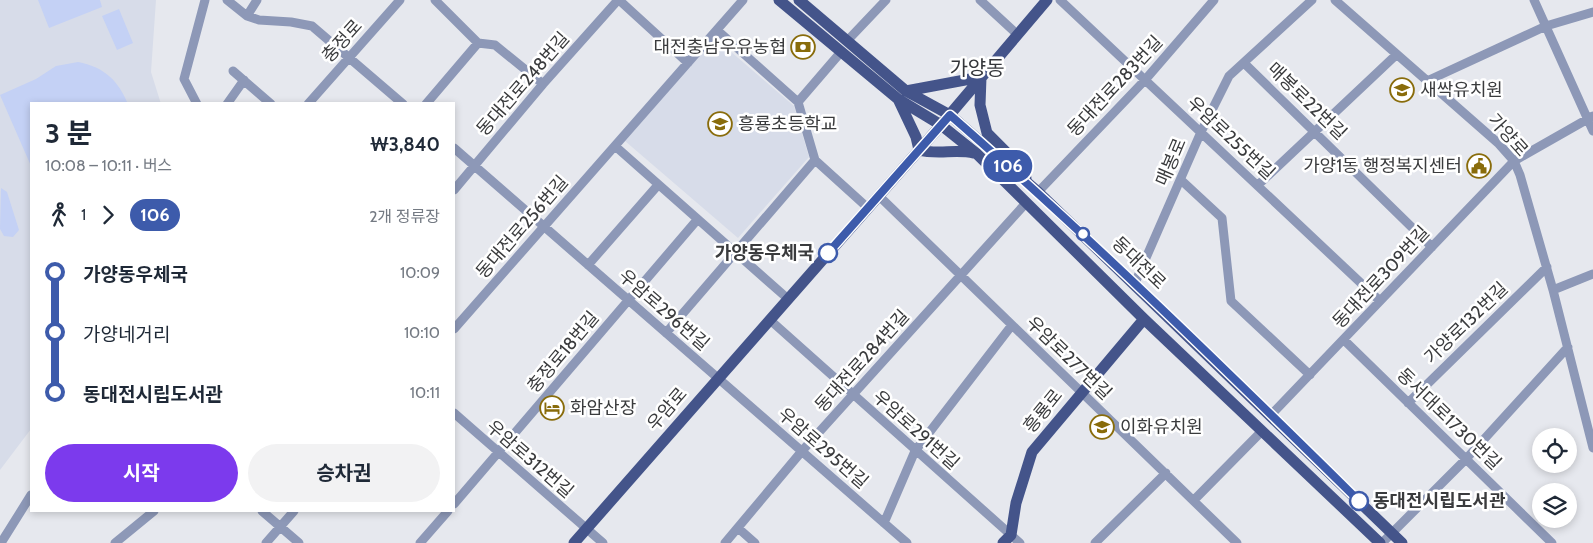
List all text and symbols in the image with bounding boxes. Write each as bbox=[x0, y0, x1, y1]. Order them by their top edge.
street label: 충정로 bbox=[317, 15, 367, 67]
street label: 동대전로248번길 bbox=[472, 28, 574, 140]
street label: 동대전로283번길 bbox=[1063, 31, 1167, 141]
bank icon: 대전충남우유농협 bbox=[790, 34, 816, 60]
place label: 대전충남우유농협 bbox=[654, 36, 786, 58]
district label: 가양동 bbox=[949, 56, 1005, 80]
street label: 매봉로22번길 bbox=[1263, 58, 1351, 144]
school or university icon: 새싹유치원 bbox=[1389, 77, 1415, 103]
place label: 새싹유치원 bbox=[1420, 79, 1503, 101]
street label: 우암로255번길 bbox=[1183, 92, 1279, 184]
street label: 가양로 bbox=[1483, 109, 1533, 161]
school or university icon: 흥룡초등학교 bbox=[707, 111, 733, 137]
place label: 흥룡초등학교 bbox=[738, 113, 837, 135]
text: 3 분 bbox=[45, 116, 92, 150]
text: ₩3,840 bbox=[370, 133, 440, 156]
street label: 매봉로 bbox=[1151, 135, 1191, 189]
line badge: 106 bbox=[979, 150, 1037, 182]
public building icon: 가양1동 행정복지센터 bbox=[1466, 153, 1492, 179]
text: 106 bbox=[993, 155, 1023, 177]
place label: 가양1동 행정복지센터 bbox=[1303, 155, 1462, 177]
text: 10:08 – 10:11 · 버스 bbox=[45, 156, 172, 175]
street label: 동대전로256번길 bbox=[471, 171, 573, 283]
icon: walk bbox=[45, 201, 73, 229]
icon: forward bbox=[94, 201, 122, 229]
text: 106 bbox=[140, 204, 170, 226]
text: 1 bbox=[81, 205, 86, 224]
text: 2개 정류장 bbox=[369, 207, 440, 226]
street label: 동대전로309번길 bbox=[1328, 221, 1434, 333]
unlabelled marker bbox=[1076, 227, 1090, 241]
street label: 동대전로 bbox=[1108, 232, 1170, 294]
place label: 가양동우체국 bbox=[715, 242, 814, 264]
marker: 가양동우체국 bbox=[818, 243, 838, 263]
text: 가양동우체국 bbox=[83, 263, 188, 286]
text: 10:09 bbox=[400, 263, 440, 282]
street label: 우암로296번길 bbox=[614, 265, 714, 355]
street label: 가양로132번길 bbox=[1420, 278, 1512, 368]
street label: 동대전로284번길 bbox=[810, 305, 914, 417]
street label: 충정로18번길 bbox=[523, 307, 603, 397]
street label: 우암로277번길 bbox=[1022, 312, 1116, 404]
text: 가양네거리 bbox=[83, 323, 170, 346]
text: 10:10 bbox=[404, 323, 440, 342]
street label: 동서대로1730번길 bbox=[1392, 364, 1506, 474]
text: 동대전시립도서관 bbox=[83, 383, 223, 406]
text: 10:11 bbox=[410, 383, 440, 402]
street label: 우암로 bbox=[642, 383, 692, 435]
street label: 흥룡로 bbox=[1019, 385, 1067, 437]
street label: 우암로291번길 bbox=[868, 386, 964, 474]
hotel icon: 화암산장 bbox=[539, 395, 565, 421]
place label: 화암산장 bbox=[570, 397, 636, 419]
street label: 우암로295번길 bbox=[773, 403, 873, 493]
school or university icon: 이화유치원 bbox=[1089, 414, 1115, 440]
street label: 우암로312번길 bbox=[482, 415, 578, 503]
place label: 이화유치원 bbox=[1120, 416, 1203, 438]
map controls bbox=[1532, 428, 1577, 528]
button: locate bbox=[1532, 428, 1577, 473]
button: 시작 bbox=[45, 444, 238, 502]
button: 승차권 bbox=[248, 444, 440, 502]
button: layers bbox=[1532, 483, 1577, 528]
place label: 동대전시립도서관 bbox=[1373, 490, 1506, 512]
marker: 동대전시립도서관 bbox=[1349, 491, 1369, 511]

